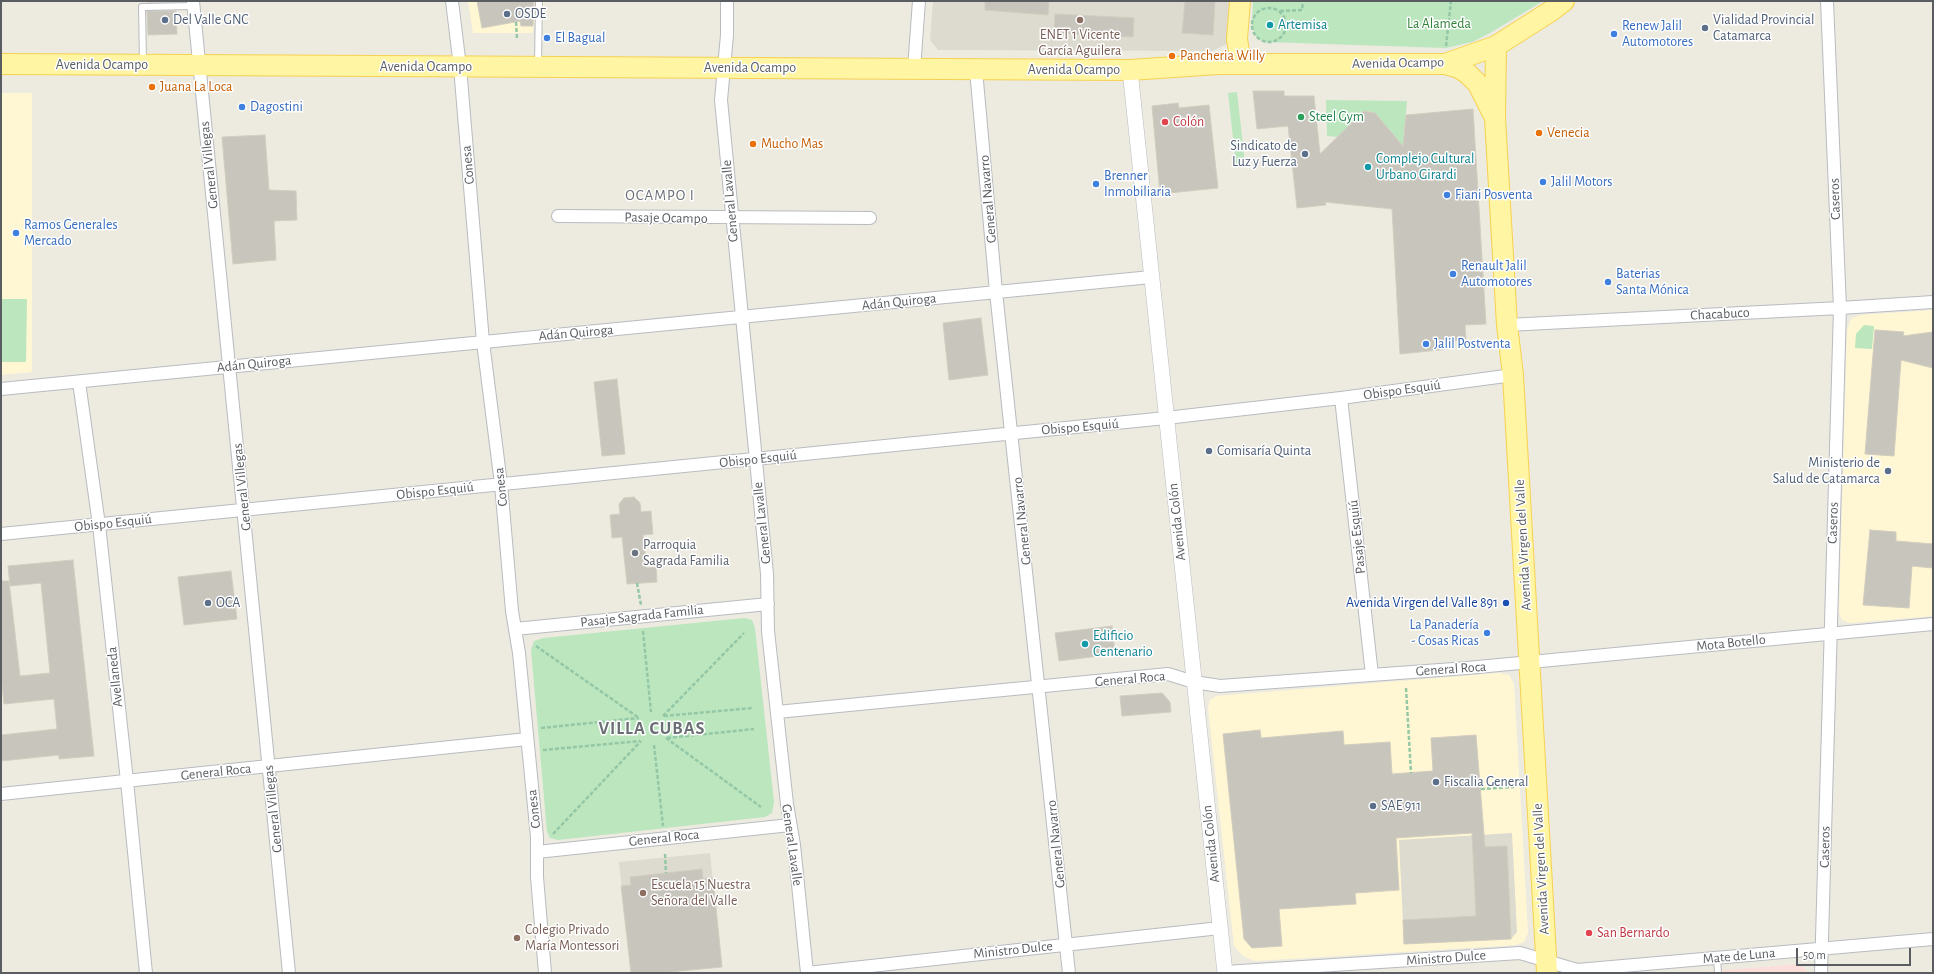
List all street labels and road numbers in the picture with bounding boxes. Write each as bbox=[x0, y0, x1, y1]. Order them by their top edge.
street label: Avenida Ocampo bbox=[1352, 54, 1444, 72]
street label: Avenida Ocampo bbox=[56, 57, 148, 73]
street label: Avenida Ocampo bbox=[380, 59, 472, 75]
street label: Avenida Ocampo bbox=[704, 60, 796, 76]
street label: Avenida Ocampo bbox=[1028, 62, 1120, 78]
street label: General Villegas bbox=[196, 121, 222, 209]
street label: Conesa bbox=[458, 145, 478, 185]
street label: General Navarro bbox=[976, 154, 1000, 244]
street label: General Lavalle bbox=[718, 159, 742, 243]
street label: Caseros bbox=[1826, 178, 1844, 220]
street label: Pasaje Ocampo bbox=[624, 209, 708, 227]
street label: Adán Quiroga bbox=[861, 290, 937, 314]
street label: Chacabuco bbox=[1690, 304, 1750, 324]
street label: Adán Quiroga bbox=[538, 321, 614, 345]
street label: Adán Quiroga bbox=[216, 352, 292, 376]
street label: Obispo Esquiú bbox=[1362, 376, 1442, 404]
street label: Obispo Esquiú bbox=[1041, 415, 1119, 439]
street label: General Villegas bbox=[229, 443, 255, 531]
street label: Obispo Esquiú bbox=[718, 447, 798, 471]
street label: Conesa bbox=[491, 467, 511, 507]
street label: General Navarro bbox=[1009, 476, 1035, 566]
street label: Obispo Esquiú bbox=[395, 479, 475, 503]
street label: Avenida Virgen del Valle bbox=[1511, 479, 1535, 611]
street label: General Lavalle bbox=[749, 481, 775, 565]
street label: Avenida Colón bbox=[1165, 482, 1189, 562]
street label: Pasaje Esquiú bbox=[1345, 499, 1369, 575]
street label: Caseros bbox=[1824, 502, 1842, 544]
street label: Obispo Esquiú bbox=[73, 511, 153, 535]
street label: Pasaje Sagrada Familia bbox=[580, 601, 704, 631]
street label: Mota Botello bbox=[1695, 631, 1767, 655]
street label: Avellaneda bbox=[103, 646, 127, 708]
street label: General Roca bbox=[1415, 658, 1487, 680]
street label: General Roca bbox=[1094, 668, 1166, 690]
street label: General Roca bbox=[180, 760, 252, 784]
street label: General Villegas bbox=[260, 765, 286, 853]
street label: Conesa bbox=[524, 789, 544, 829]
street label: General Navarro bbox=[1043, 799, 1069, 889]
street label: General Lavalle bbox=[778, 803, 806, 887]
street label: Avenida Virgen del Valle bbox=[1529, 803, 1553, 935]
street label: Avenida Colón bbox=[1199, 804, 1223, 884]
street label: General Roca bbox=[628, 826, 700, 850]
street label: Caseros bbox=[1816, 826, 1834, 868]
street label: Ministro Dulce bbox=[972, 937, 1054, 963]
street label: Mate de Luna bbox=[1702, 944, 1776, 968]
street label: Ministro Dulce bbox=[1406, 947, 1486, 969]

